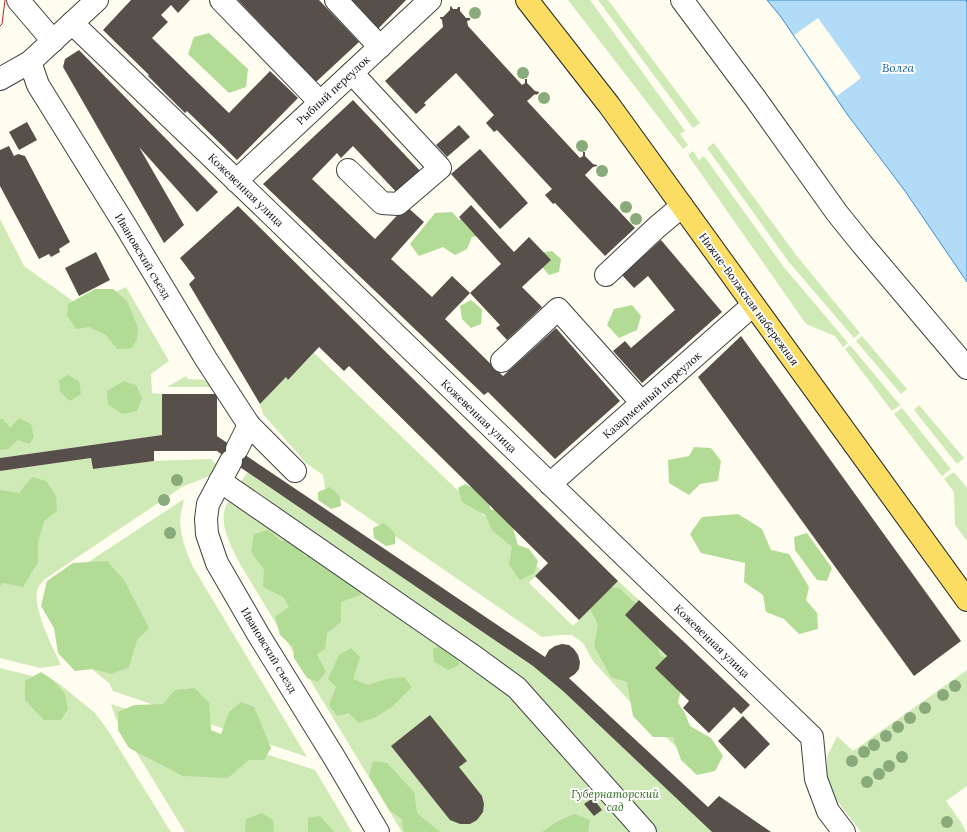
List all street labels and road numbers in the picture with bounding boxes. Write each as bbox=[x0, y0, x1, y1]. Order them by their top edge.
street label: Рыбный переулок bbox=[293, 52, 373, 128]
street label: Кожевенная улица bbox=[205, 150, 287, 230]
street label: Ивановский съезд bbox=[112, 211, 174, 302]
street label: Нижне-Волжская набережная bbox=[696, 230, 802, 368]
street label: Казарменный переулок bbox=[600, 348, 704, 442]
street label: Кожевенная улица bbox=[438, 376, 520, 456]
street label: Кожевенная улица bbox=[671, 601, 753, 681]
street label: Ивановский съезд bbox=[238, 605, 300, 696]

